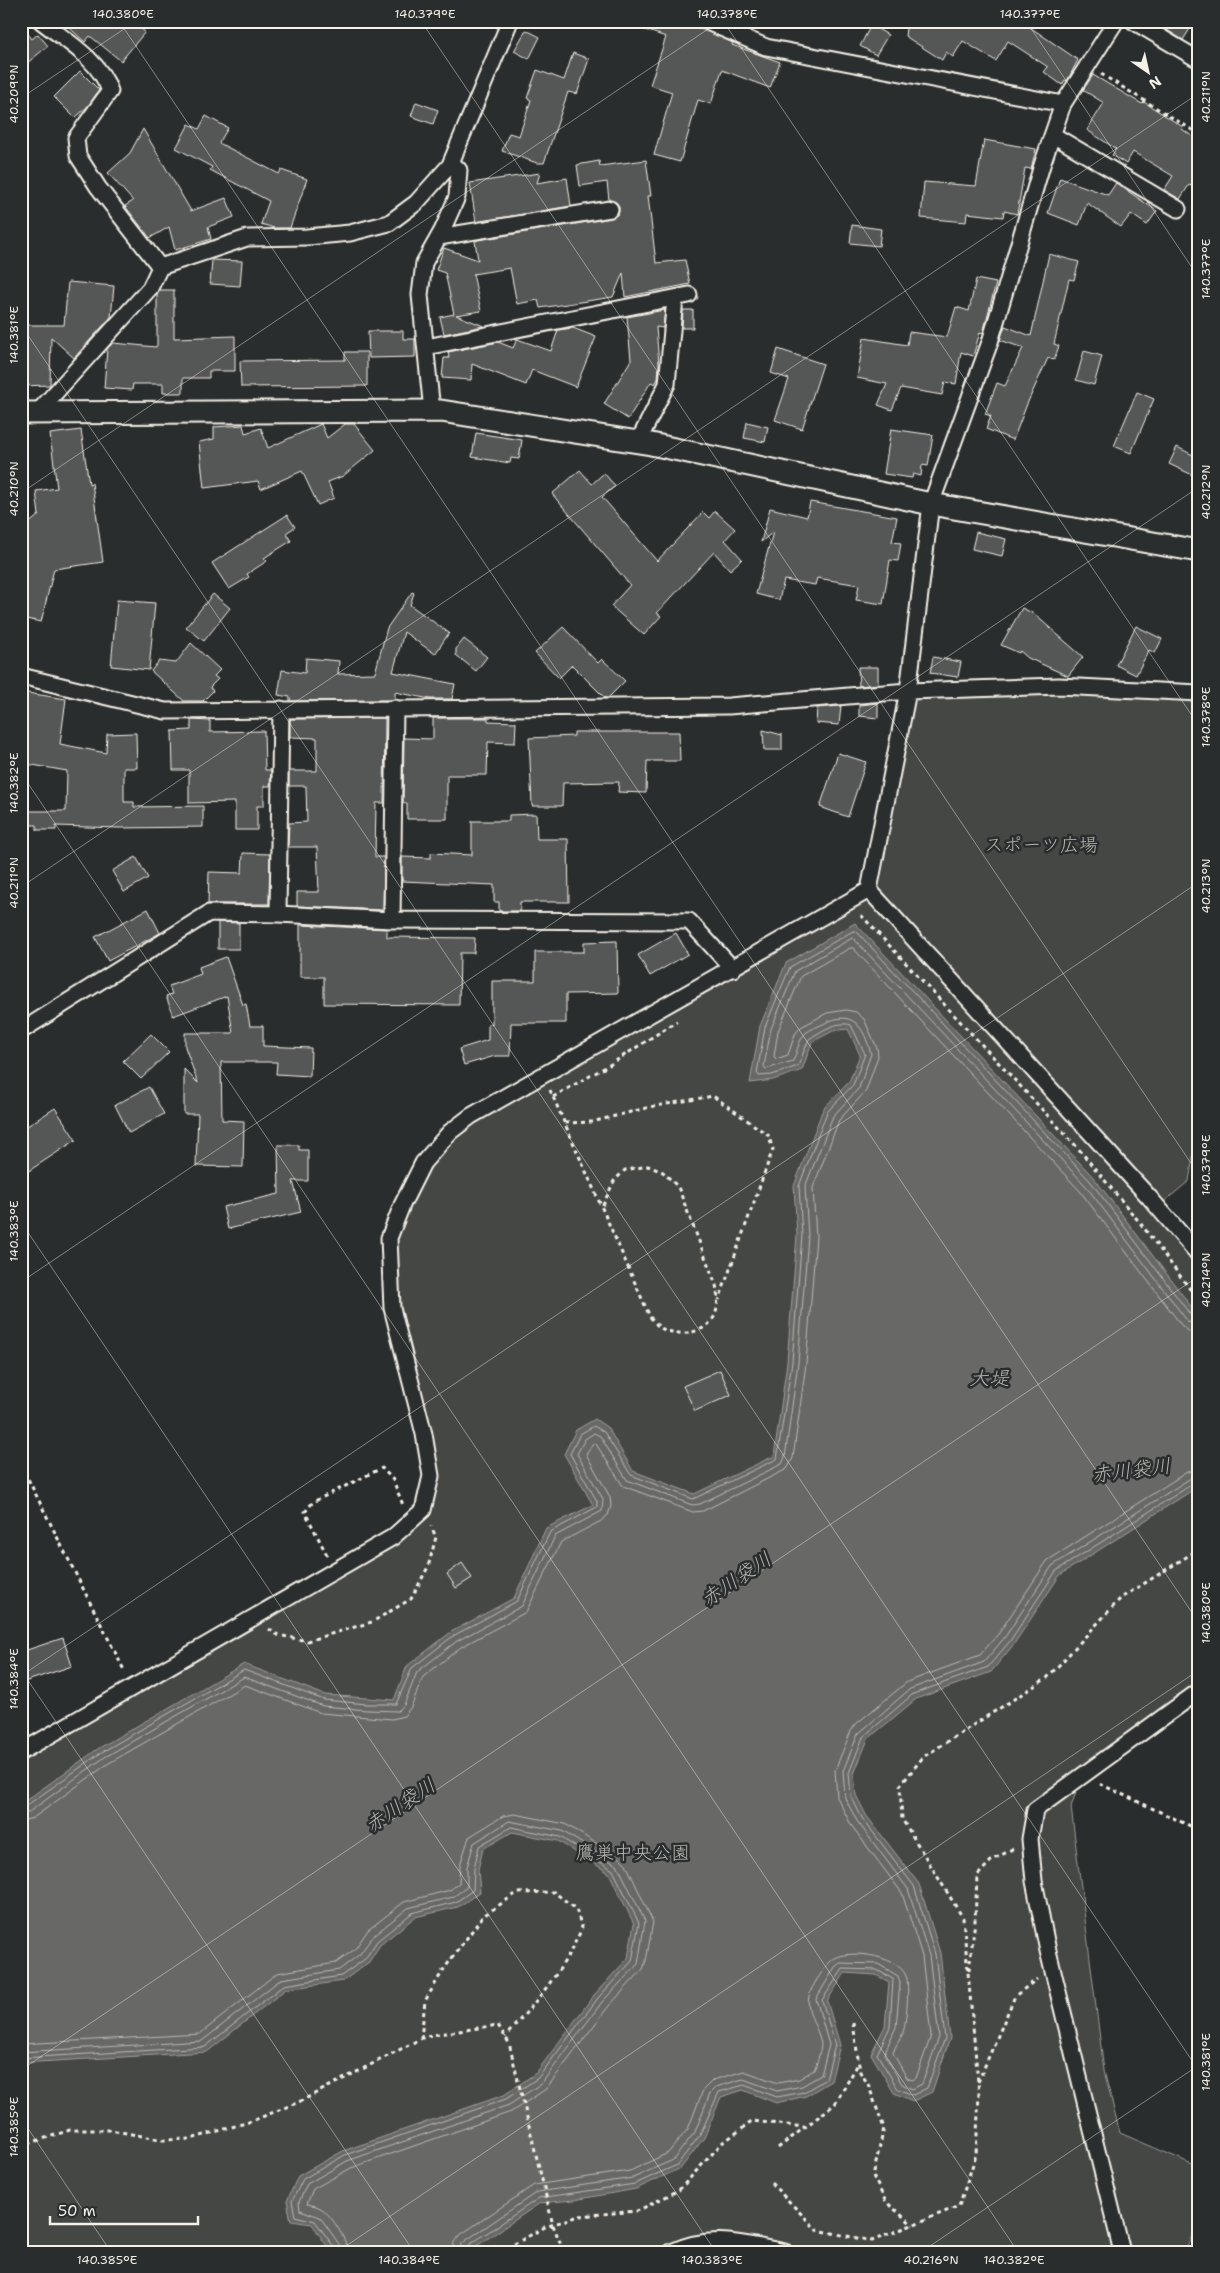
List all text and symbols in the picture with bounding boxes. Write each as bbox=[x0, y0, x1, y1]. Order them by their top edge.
text: 140.380°E bbox=[92, 6, 154, 22]
text: 140.379°E bbox=[395, 6, 455, 22]
text: 140.378°E bbox=[697, 6, 757, 22]
text: 140.377°E bbox=[1000, 6, 1060, 22]
north arrow bbox=[1122, 48, 1172, 98]
text: 40.209°N bbox=[6, 65, 22, 123]
text: 40.211°N bbox=[1198, 71, 1214, 123]
text: N bbox=[1146, 72, 1165, 93]
text: 140.377°E bbox=[1198, 239, 1214, 299]
text: 140.381°E bbox=[6, 306, 22, 364]
text: 40.210°N bbox=[6, 461, 22, 517]
text: 40.212°N bbox=[1198, 465, 1214, 519]
text: 140.378°E bbox=[1198, 687, 1214, 747]
text: 140.382°E bbox=[6, 752, 22, 814]
park label: スポーツ広場 bbox=[984, 832, 1098, 857]
text: 40.211°N bbox=[6, 857, 22, 909]
text: 40.213°N bbox=[1198, 859, 1214, 913]
text: 140.379°E bbox=[1198, 1135, 1214, 1195]
text: 140.383°E bbox=[6, 1200, 22, 1262]
text: 40.214°N bbox=[1198, 1253, 1214, 1307]
water label: 大堤 bbox=[969, 1365, 1010, 1391]
water label: 赤川袋川 bbox=[1090, 1452, 1172, 1488]
water label: 赤川袋川 bbox=[696, 1546, 776, 1612]
text: 140.380°E bbox=[1198, 1582, 1214, 1644]
text: 140.384°E bbox=[6, 1648, 22, 1710]
water label: 赤川袋川 bbox=[360, 1772, 440, 1838]
park label: 鷹巣中央公園 bbox=[576, 1840, 690, 1865]
text: 140.381°E bbox=[1198, 2033, 1214, 2091]
text: 140.385°E bbox=[6, 2097, 22, 2157]
scale bar bbox=[50, 2193, 198, 2225]
text: 50 m bbox=[58, 2201, 96, 2221]
text: 140.385°E bbox=[77, 2252, 137, 2268]
text: 140.384°E bbox=[378, 2252, 440, 2268]
text: 140.383°E bbox=[681, 2252, 743, 2268]
text: 40.216°N bbox=[903, 2252, 959, 2268]
text: 140.382°E bbox=[983, 2252, 1045, 2268]

